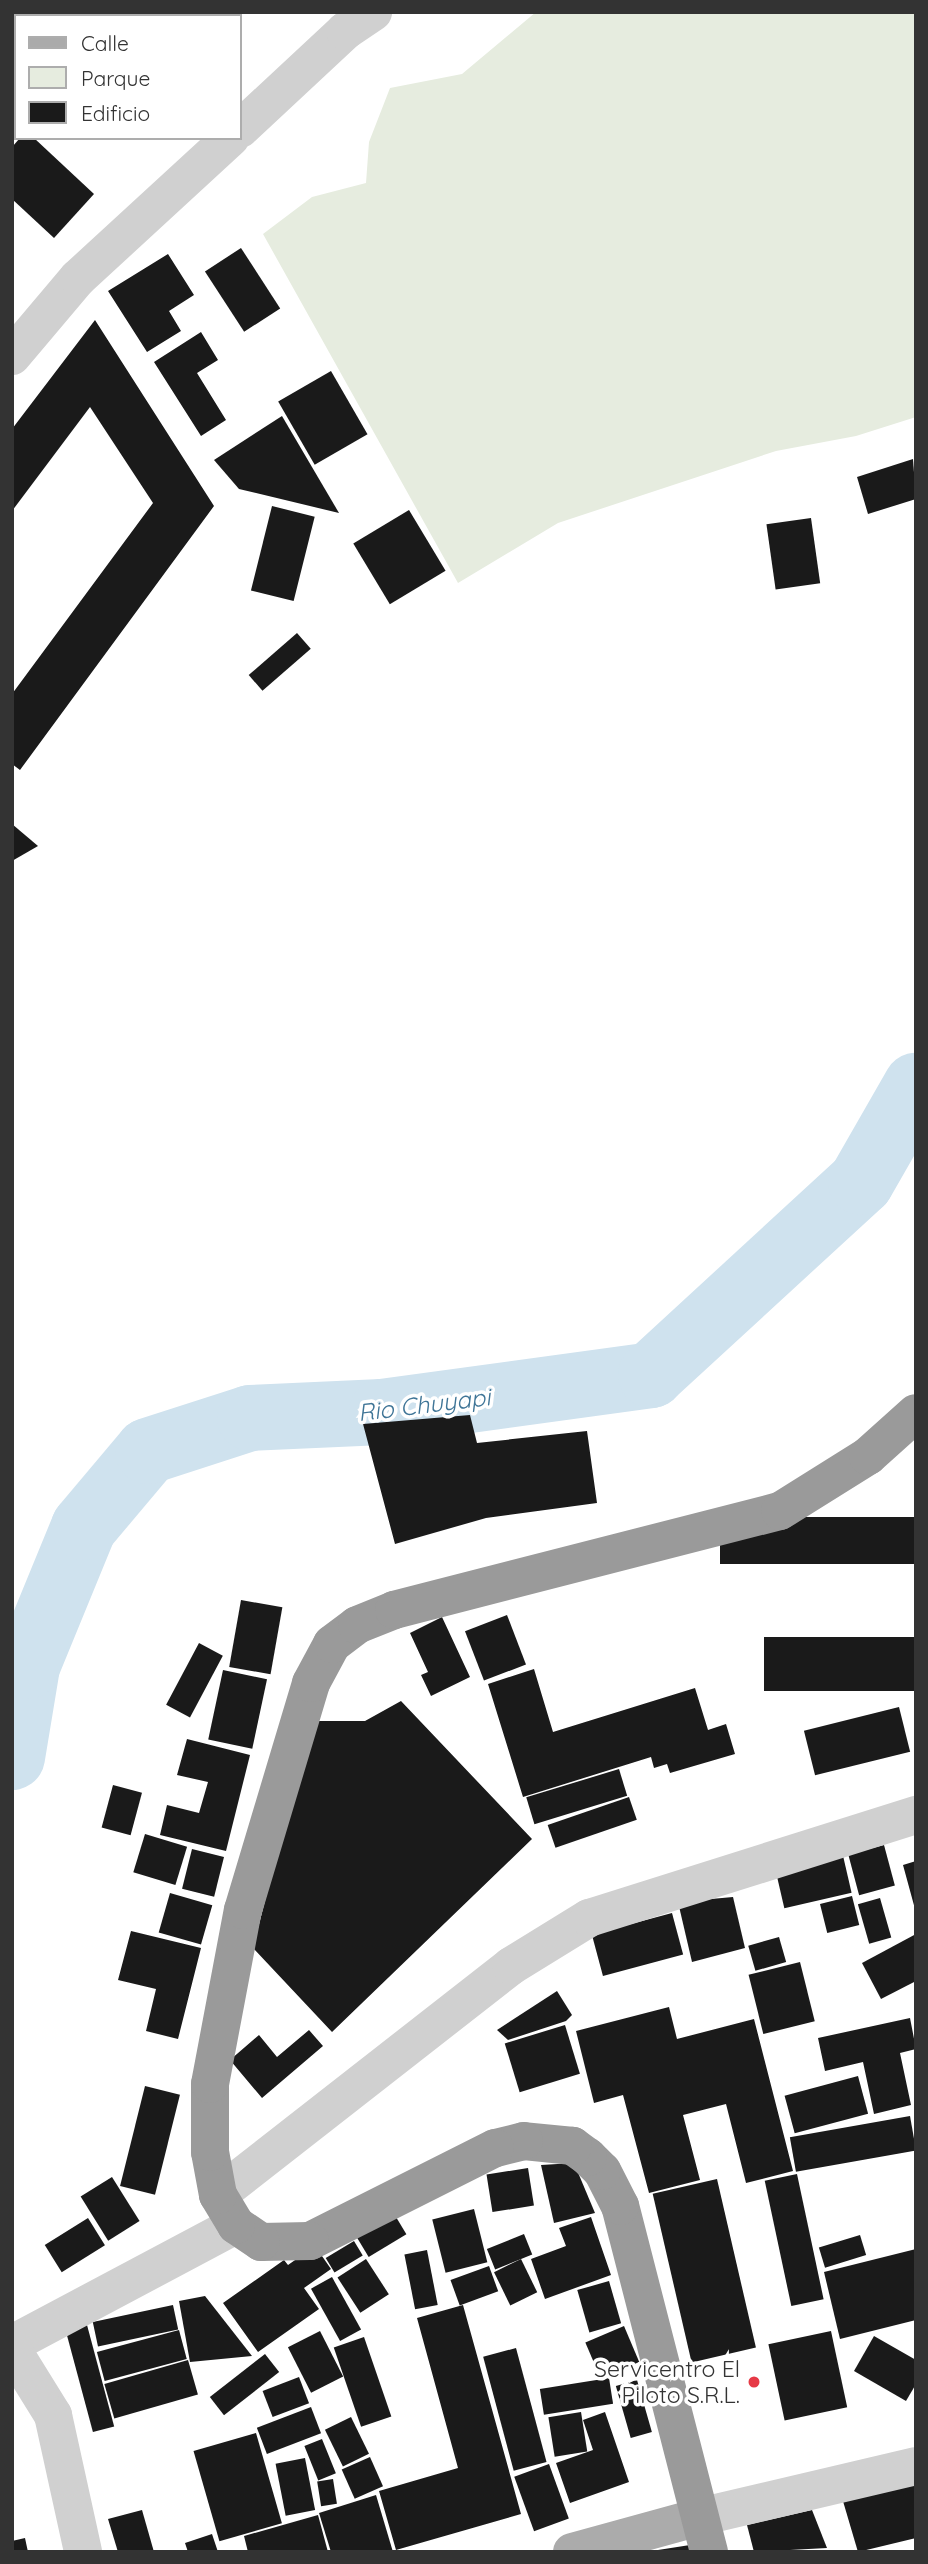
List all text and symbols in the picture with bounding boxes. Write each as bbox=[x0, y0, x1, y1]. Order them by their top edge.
legend bbox=[14, 14, 242, 140]
text: Calle bbox=[81, 30, 129, 56]
text: Parque bbox=[81, 65, 150, 91]
text: Edificio bbox=[81, 100, 150, 126]
water label: Rio Chuyapi bbox=[356, 1383, 492, 1427]
place label: Servicentro El Piloto S.R.L. bbox=[594, 2355, 740, 2409]
marker: Servicentro El Piloto S.R.L. bbox=[746, 2374, 762, 2390]

